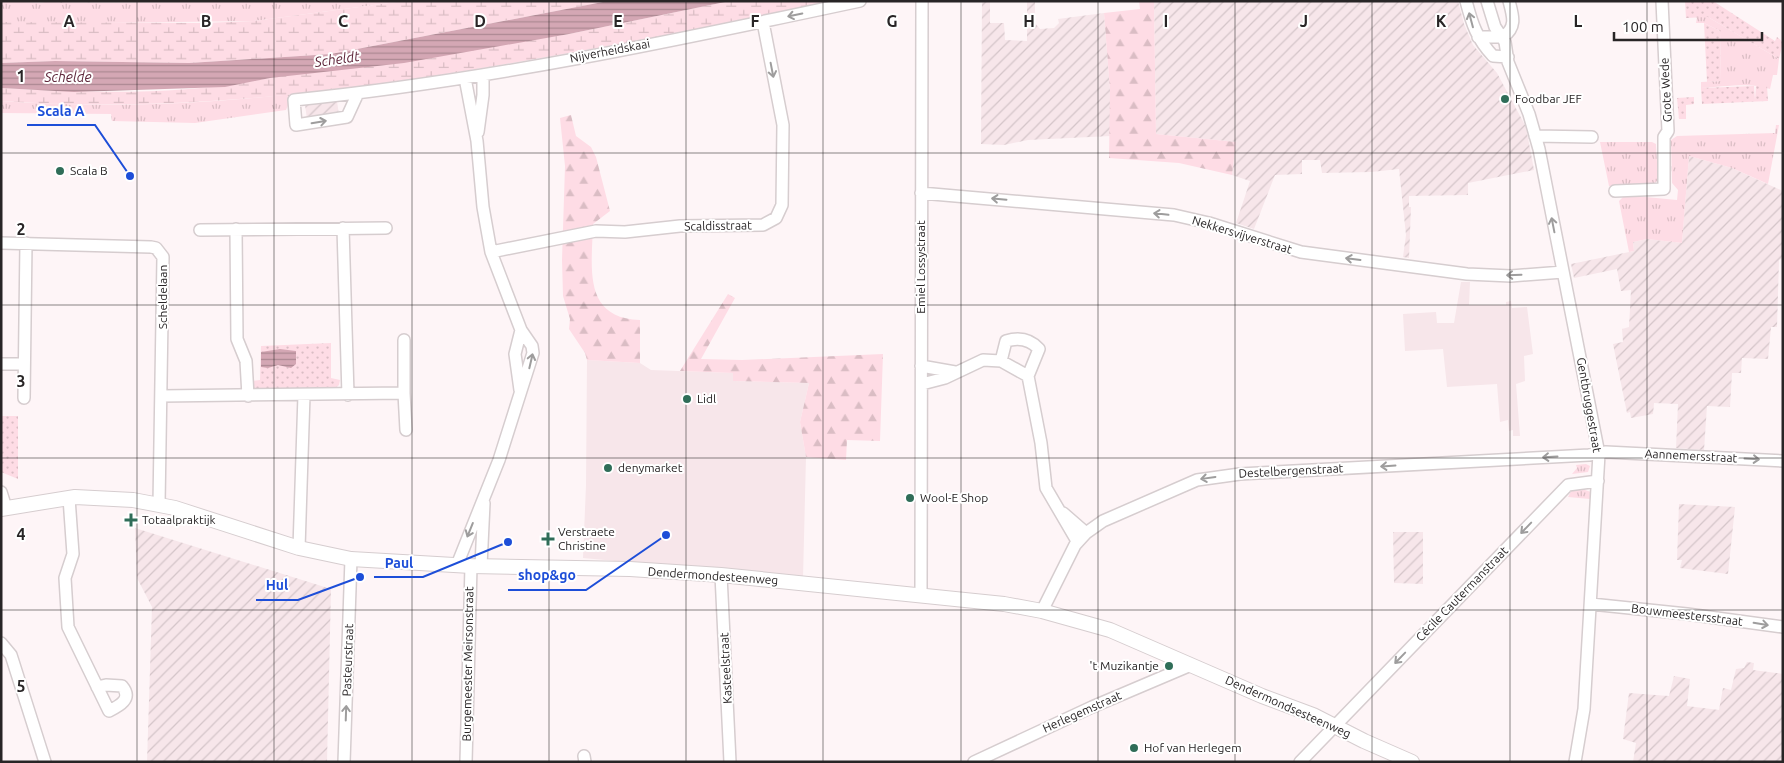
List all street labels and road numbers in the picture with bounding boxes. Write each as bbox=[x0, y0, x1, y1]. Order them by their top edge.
street label: Nijverheidskaai bbox=[569, 36, 651, 65]
street label: Grote Wede bbox=[1657, 57, 1674, 123]
street label: Nekkersvijverstraat bbox=[1191, 213, 1294, 256]
street label: Scaldisstraat bbox=[684, 218, 752, 233]
street label: Emiel Lossystraat bbox=[914, 220, 927, 314]
street label: Scheldelaan bbox=[156, 265, 169, 329]
street label: Gentbruggestraat bbox=[1575, 356, 1604, 454]
street label: Aannemersstraat bbox=[1644, 447, 1738, 464]
street label: Destelbergenstraat bbox=[1238, 461, 1344, 480]
street label: Cécile Cautermanstraat bbox=[1413, 544, 1510, 644]
street label: Dendermondesteenweg bbox=[647, 564, 779, 587]
street label: Burgemeester Meirsonstraat bbox=[460, 586, 475, 742]
street label: Bouwmeestersstraat bbox=[1631, 601, 1744, 628]
street label: Pasteurstraat bbox=[340, 623, 355, 697]
street label: Kasteelstraat bbox=[717, 632, 734, 704]
street label: Dendermondsesteenweg bbox=[1223, 673, 1353, 740]
street label: Herlegemstraat bbox=[1040, 688, 1123, 735]

